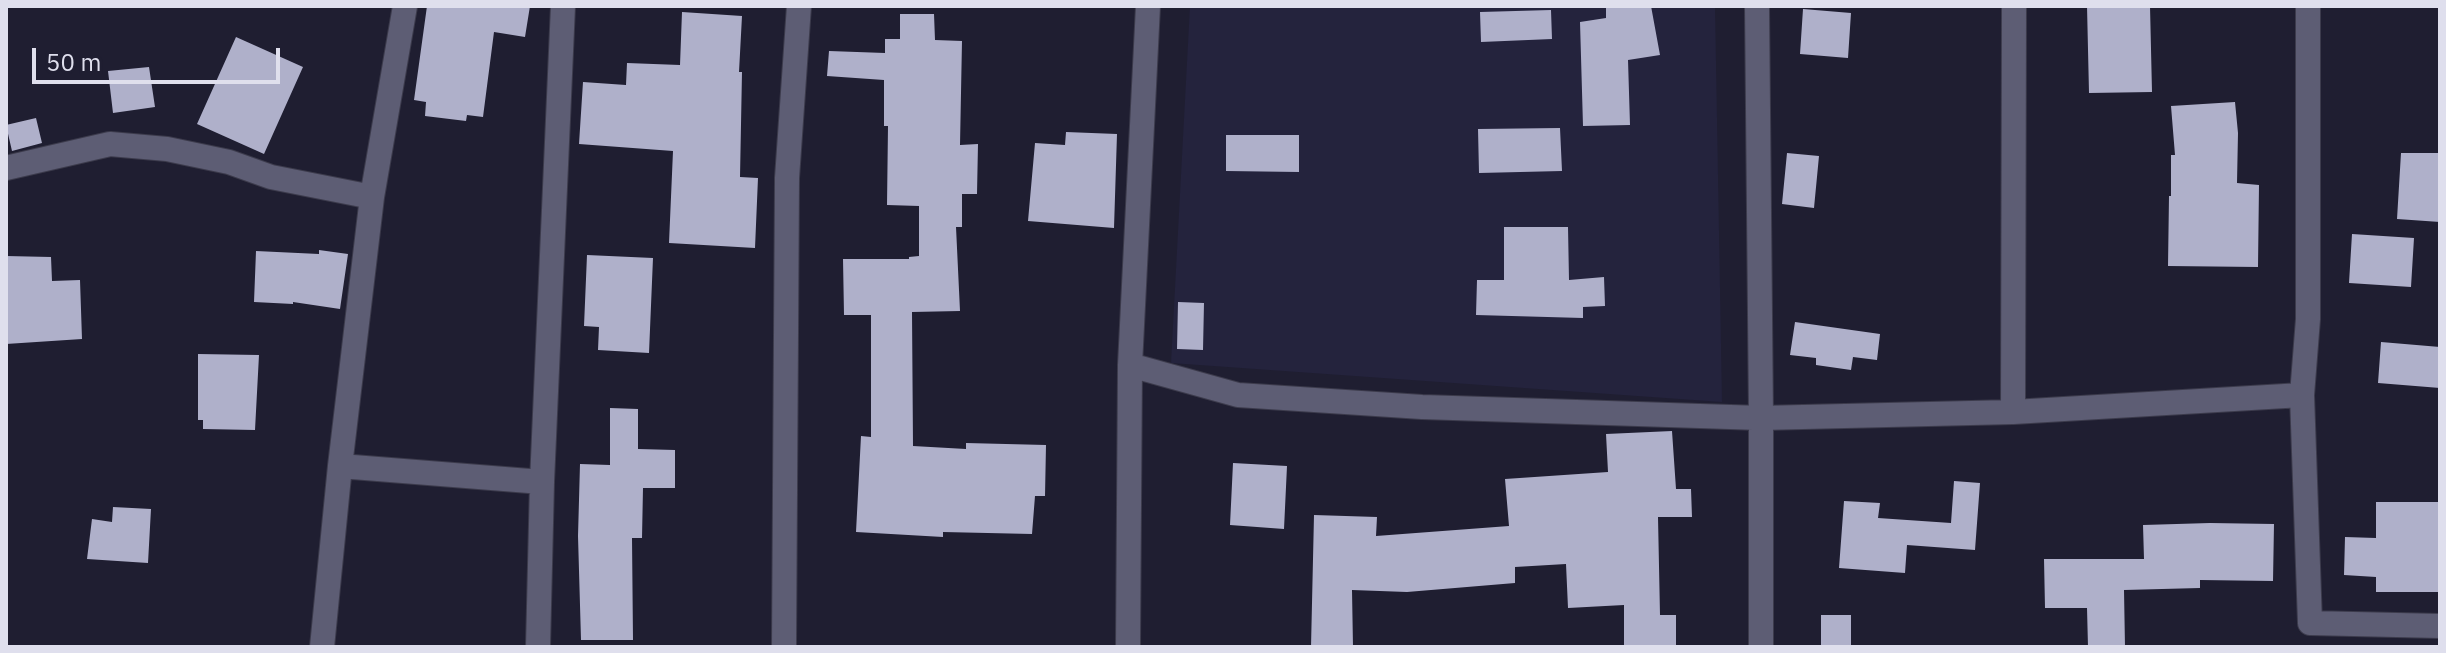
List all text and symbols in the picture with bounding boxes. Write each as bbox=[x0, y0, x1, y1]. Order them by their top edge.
scale bar bbox=[36, 32, 284, 82]
text: 50 m bbox=[46, 46, 101, 78]

